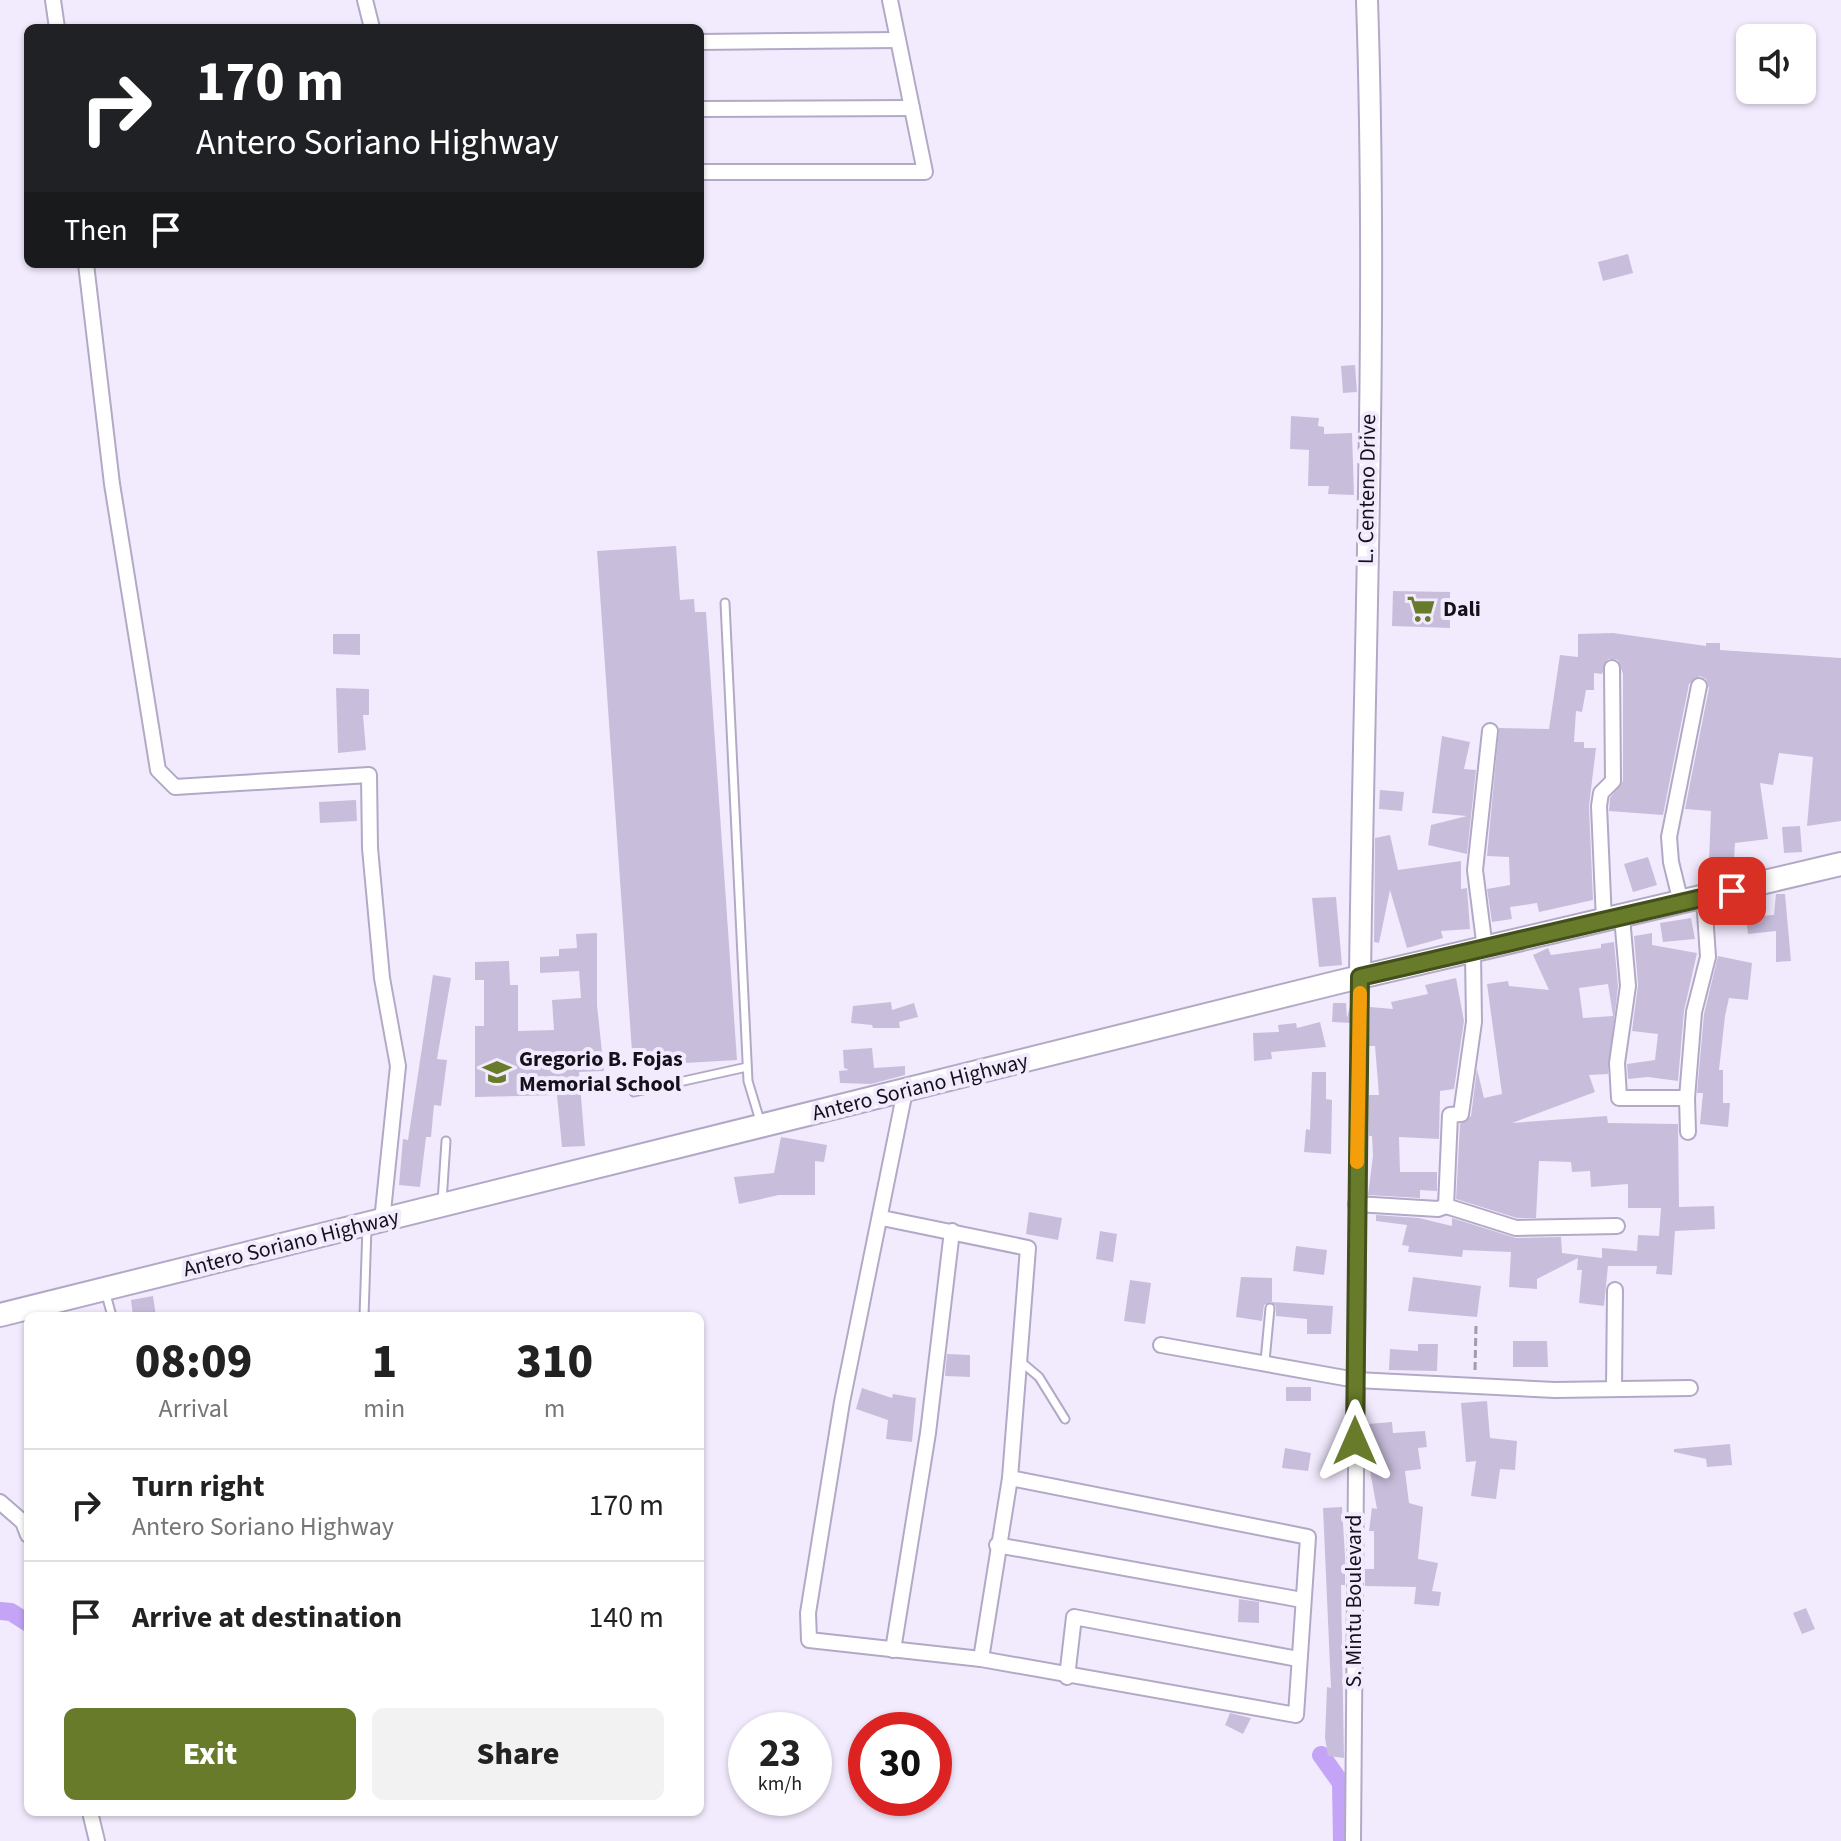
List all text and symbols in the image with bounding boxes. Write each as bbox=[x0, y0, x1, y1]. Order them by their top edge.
map controls bbox=[1736, 24, 1816, 104]
button: sound bbox=[1736, 24, 1816, 104]
text: 170 m bbox=[196, 43, 344, 122]
icon: right bbox=[64, 56, 168, 160]
text: Antero Soriano Highway bbox=[196, 117, 559, 168]
icon: arrive bbox=[144, 208, 188, 252]
text: Then bbox=[64, 209, 128, 252]
street label: L. Centeno Drive bbox=[1350, 414, 1384, 564]
place label: Dali bbox=[1443, 593, 1481, 625]
supermarket icon: Dali bbox=[1406, 594, 1436, 624]
pin bbox=[1698, 857, 1766, 925]
icon: arrive bbox=[1710, 869, 1754, 913]
place label: Gregorio B. Fojas Memorial School bbox=[519, 1043, 683, 1100]
street label: Antero Soriano Highway bbox=[809, 1044, 1032, 1129]
school or university icon: Gregorio B. Fojas Memorial School bbox=[482, 1057, 512, 1087]
street label: Antero Soriano Highway bbox=[180, 1200, 403, 1285]
text: 08:09 bbox=[135, 1328, 252, 1396]
text: 1 bbox=[371, 1328, 397, 1396]
text: 310 bbox=[516, 1328, 593, 1396]
text: Arrival bbox=[159, 1390, 229, 1427]
text: min bbox=[363, 1390, 405, 1427]
text: m bbox=[544, 1390, 565, 1427]
position arrow bbox=[1313, 1399, 1397, 1483]
text: Turn right bbox=[132, 1465, 264, 1508]
icon: right bbox=[64, 1483, 108, 1527]
text: 170 m bbox=[588, 1484, 664, 1527]
text: Antero Soriano Highway bbox=[132, 1508, 394, 1545]
street label: S. Mintu Boulevard bbox=[1338, 1515, 1370, 1687]
icon: arrive bbox=[64, 1595, 108, 1639]
text: Arrive at destination bbox=[132, 1596, 402, 1639]
text: 140 m bbox=[588, 1596, 664, 1639]
button: Exit bbox=[64, 1708, 356, 1800]
button: Share bbox=[372, 1708, 664, 1800]
speed limit sign: 30 bbox=[848, 1712, 952, 1816]
text: 23 bbox=[759, 1725, 801, 1782]
text: km/h bbox=[758, 1770, 802, 1798]

